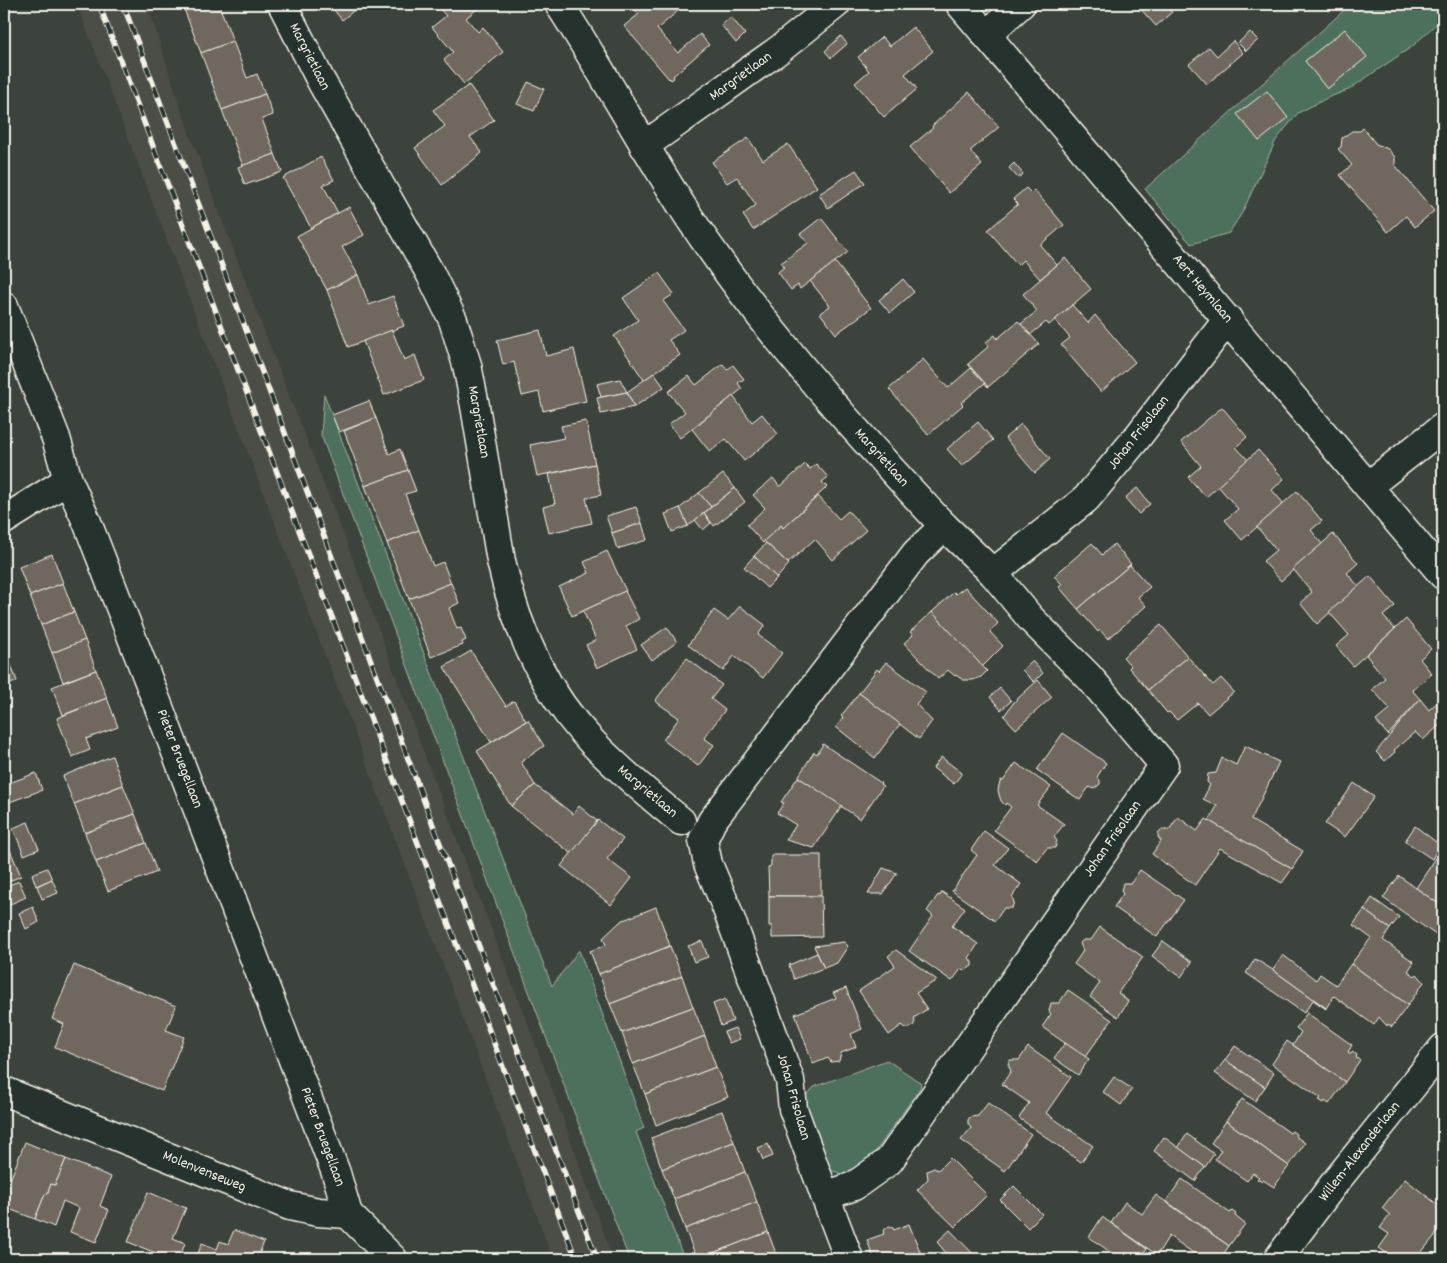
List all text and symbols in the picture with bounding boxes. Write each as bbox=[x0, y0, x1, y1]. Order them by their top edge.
street label: Margrietlaan bbox=[283, 19, 335, 95]
street label: Margrietlaan bbox=[705, 47, 777, 107]
street label: Aert Heymlaan bbox=[1166, 250, 1238, 329]
street label: Margrietlaan bbox=[461, 384, 495, 460]
street label: Johan Frisolaan bbox=[1103, 391, 1175, 475]
street label: Margrietlaan bbox=[848, 424, 914, 493]
street label: Pieter Bruegellaan bbox=[150, 706, 208, 812]
street label: Margrietlaan bbox=[612, 760, 682, 824]
street label: Johan Frisolaan bbox=[1078, 796, 1148, 882]
street label: Johan Frisolaan bbox=[770, 1051, 816, 1143]
street label: Pieter Bruegellaan bbox=[294, 1084, 350, 1190]
street label: Willem-Alexanderlaan bbox=[1314, 1097, 1406, 1207]
street label: Molenvenseweg bbox=[159, 1145, 249, 1199]

